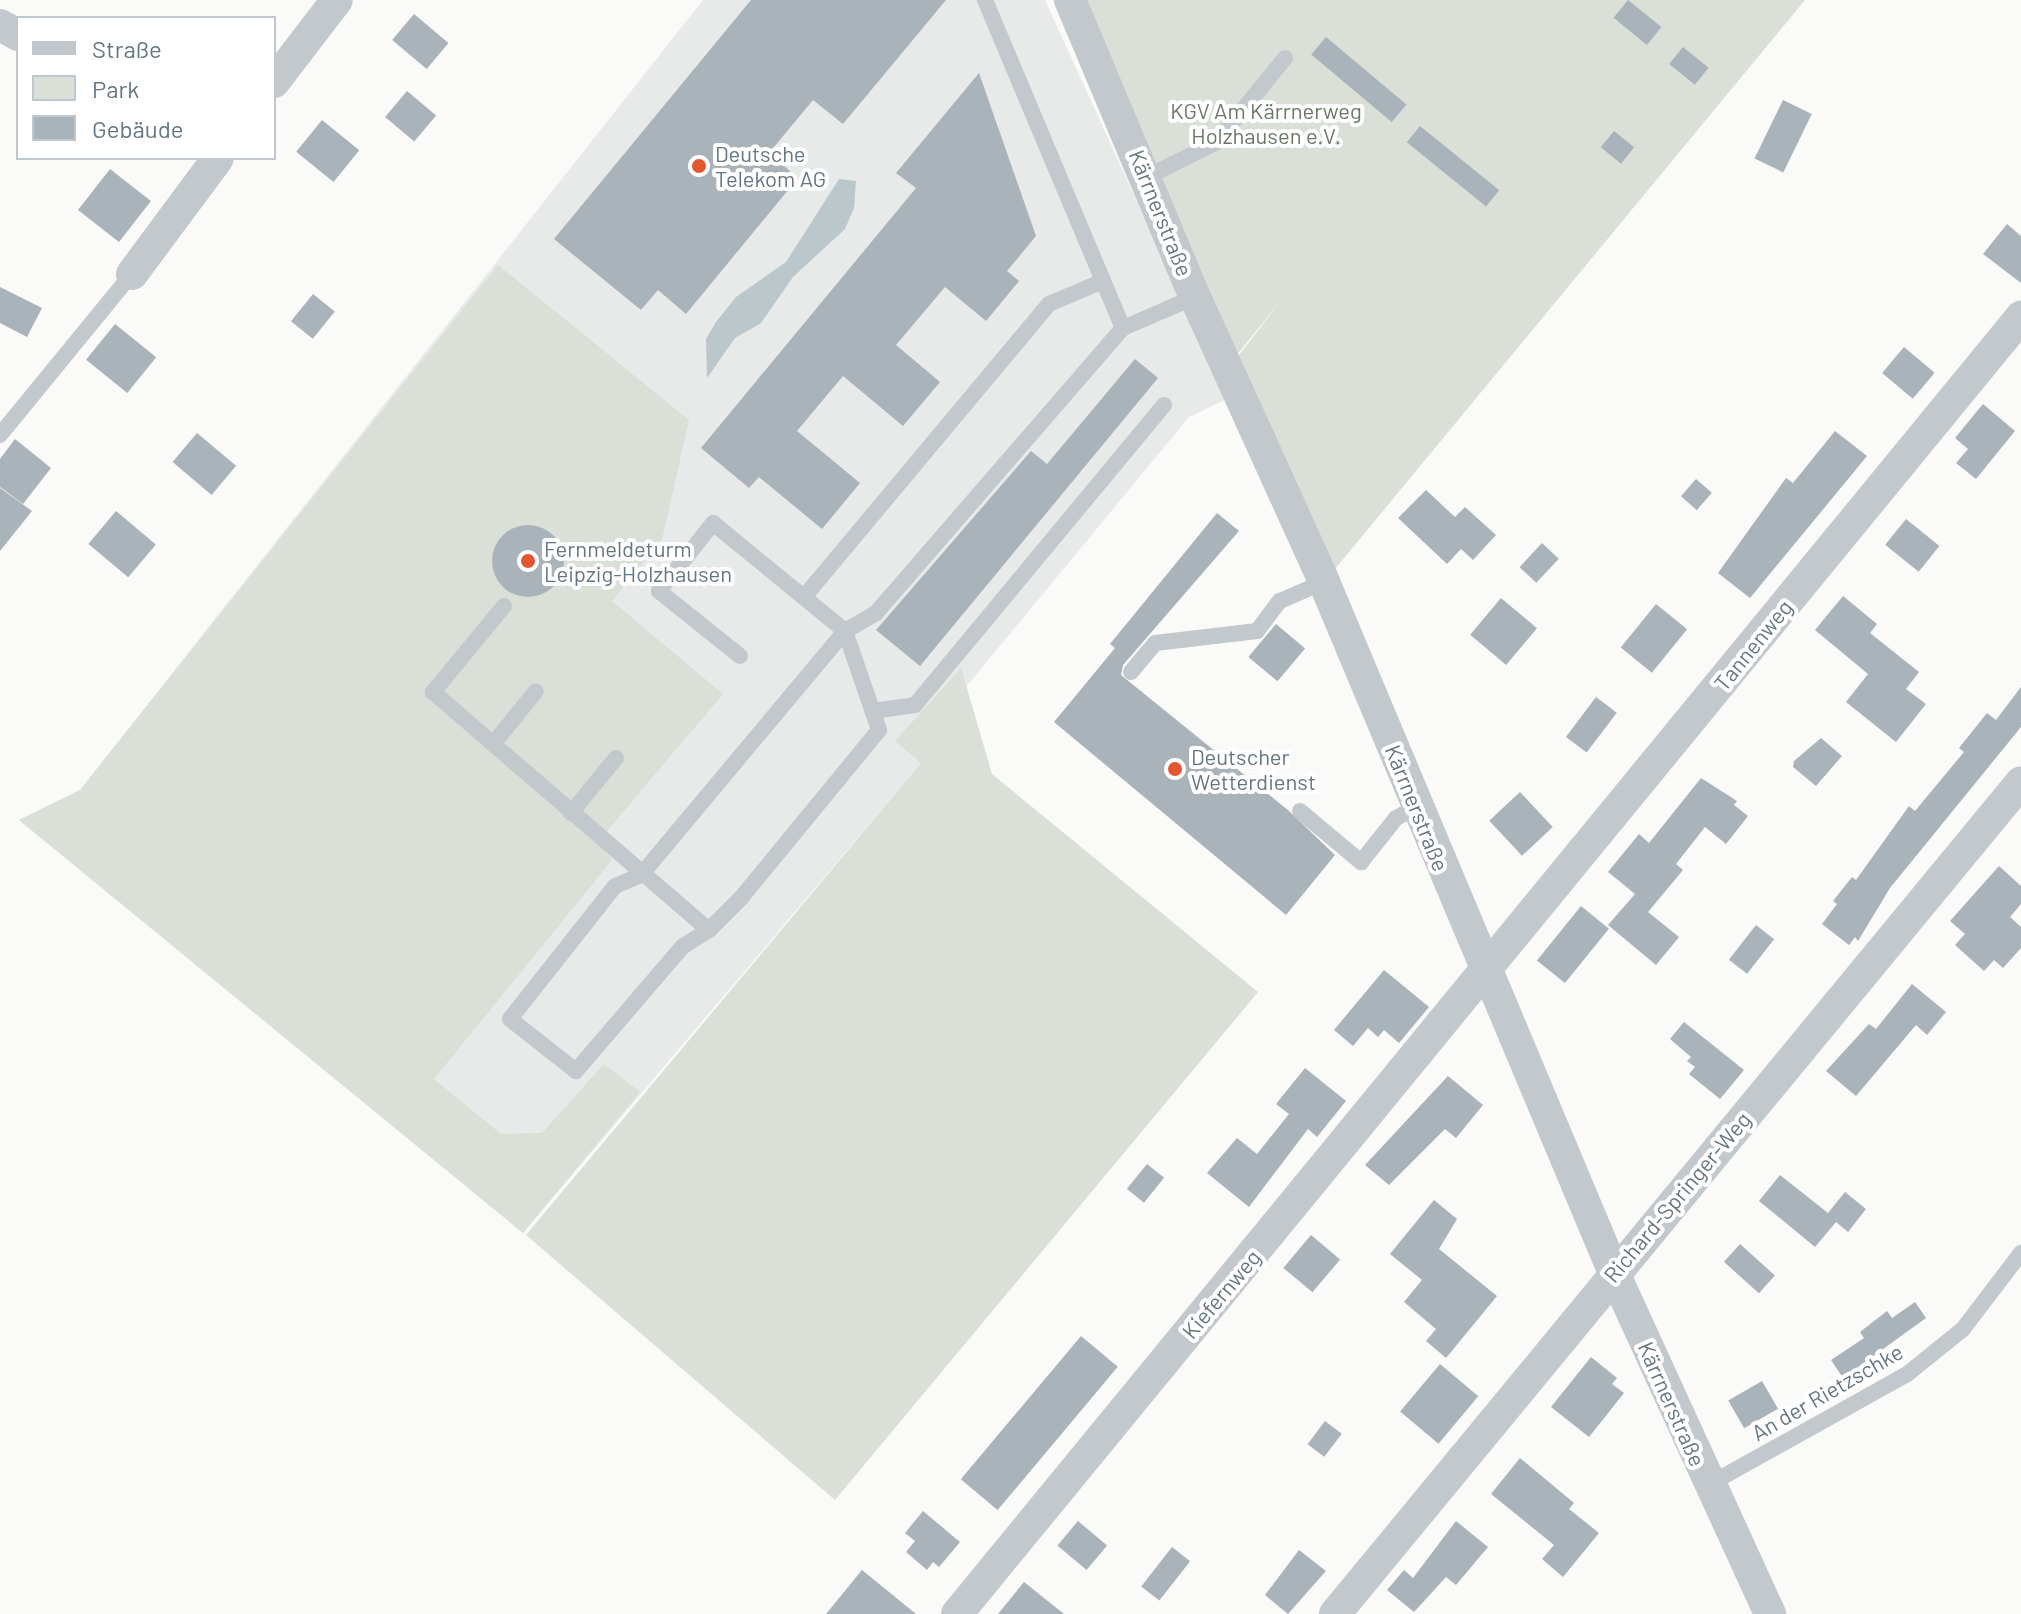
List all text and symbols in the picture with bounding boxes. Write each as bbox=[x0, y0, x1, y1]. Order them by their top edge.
legend bbox=[16, 16, 276, 160]
text: Straße bbox=[92, 34, 162, 63]
text: Park bbox=[92, 74, 139, 103]
park label: KGV Am Kärrnerweg Holzhausen e.V. bbox=[1170, 97, 1362, 148]
text: Gebäude bbox=[92, 114, 184, 143]
place label: Deutsche Telekom AG bbox=[715, 140, 826, 192]
street label: Kärrnerstraße bbox=[1124, 146, 1198, 280]
marker: Deutsche Telekom AG bbox=[690, 157, 708, 175]
place label: Fernmeldeturm Leipzig-Holzhausen bbox=[544, 535, 732, 586]
marker: Fernmeldeturm Leipzig-Holzhausen bbox=[519, 552, 537, 570]
street label: Tannenweg bbox=[1708, 594, 1798, 696]
street label: Kärrnerstraße bbox=[1380, 741, 1454, 875]
place label: Deutscher Wetterdienst bbox=[1191, 743, 1316, 794]
marker: Deutscher Wetterdienst bbox=[1166, 760, 1184, 778]
street label: Richard-Springer-Weg bbox=[1598, 1106, 1756, 1288]
street label: Kiefernweg bbox=[1176, 1244, 1266, 1344]
street label: Kärrnerstraße bbox=[1633, 1338, 1711, 1470]
street label: An der Rietzschke bbox=[1747, 1338, 1907, 1446]

